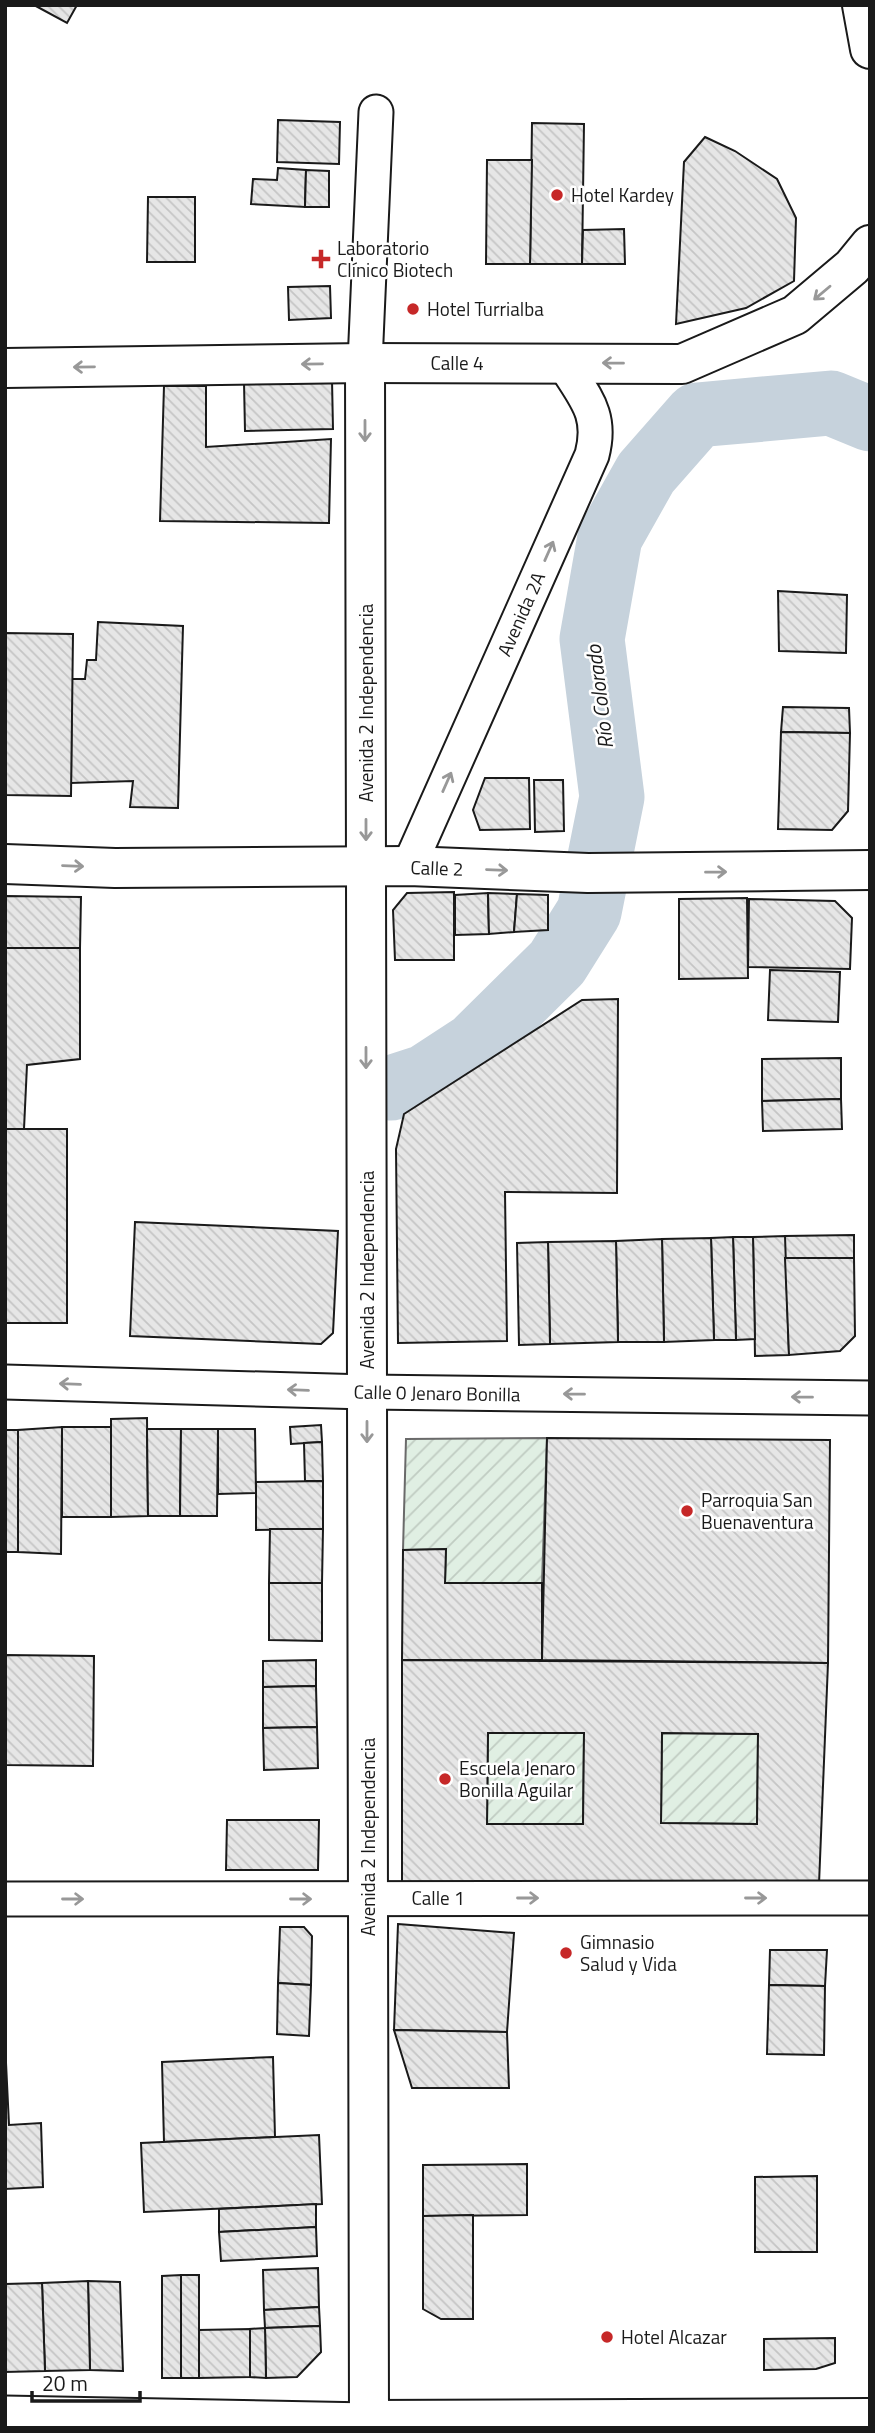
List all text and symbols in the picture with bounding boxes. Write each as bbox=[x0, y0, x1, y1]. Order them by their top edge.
place label: Hotel Kardey bbox=[571, 180, 674, 209]
marker: Hotel Kardey bbox=[549, 187, 565, 203]
place label: Laboratorio Clínico Biotech bbox=[337, 233, 453, 284]
marker: Laboratorio Clínico Biotech bbox=[311, 249, 331, 269]
one-way arrow bbox=[813, 285, 831, 301]
place label: Hotel Turrialba bbox=[427, 294, 544, 323]
marker: Hotel Turrialba bbox=[405, 301, 421, 317]
street label: Calle 4 bbox=[430, 348, 484, 377]
one-way arrow bbox=[601, 356, 624, 370]
one-way arrow bbox=[300, 357, 323, 371]
one-way arrow bbox=[73, 360, 96, 374]
one-way arrow bbox=[358, 419, 372, 442]
one-way arrow bbox=[543, 541, 556, 563]
street label: Avenida 2A bbox=[489, 567, 552, 661]
street label: Avenida 2 Independencia bbox=[351, 603, 380, 802]
water label: Río Colorado bbox=[577, 643, 621, 751]
one-way arrow bbox=[441, 771, 454, 793]
one-way arrow bbox=[359, 818, 373, 841]
street label: Calle 2 bbox=[410, 852, 464, 883]
one-way arrow bbox=[62, 860, 85, 873]
one-way arrow bbox=[485, 863, 508, 876]
one-way arrow bbox=[704, 865, 727, 879]
one-way arrow bbox=[359, 1046, 373, 1069]
street label: Avenida 2 Independencia bbox=[352, 1170, 381, 1369]
one-way arrow bbox=[59, 1377, 82, 1391]
street label: Calle 0 Jenaro Bonilla bbox=[353, 1377, 521, 1408]
one-way arrow bbox=[286, 1383, 309, 1397]
one-way arrow bbox=[563, 1388, 586, 1401]
one-way arrow bbox=[790, 1390, 813, 1404]
one-way arrow bbox=[360, 1420, 374, 1443]
place label: Parroquia San Buenaventura bbox=[701, 1485, 814, 1536]
marker: Parroquia San Buenaventura bbox=[679, 1503, 695, 1519]
street label: Avenida 2 Independencia bbox=[353, 1737, 382, 1936]
place label: Escuela Jenaro Bonilla Aguilar bbox=[459, 1753, 576, 1804]
marker: Escuela Jenaro Bonilla Aguilar bbox=[437, 1771, 453, 1787]
street label: Calle 1 bbox=[411, 1883, 465, 1912]
one-way arrow bbox=[517, 1891, 540, 1905]
one-way arrow bbox=[744, 1891, 767, 1905]
one-way arrow bbox=[62, 1892, 85, 1906]
one-way arrow bbox=[289, 1892, 312, 1906]
place label: Gimnasio Salud y Vida bbox=[580, 1927, 677, 1978]
marker: Gimnasio Salud y Vida bbox=[558, 1945, 574, 1961]
place label: Hotel Alcazar bbox=[621, 2322, 727, 2351]
marker: Hotel Alcazar bbox=[599, 2329, 615, 2345]
scale bar bbox=[32, 2360, 140, 2404]
text: 20 m bbox=[42, 2367, 88, 2399]

